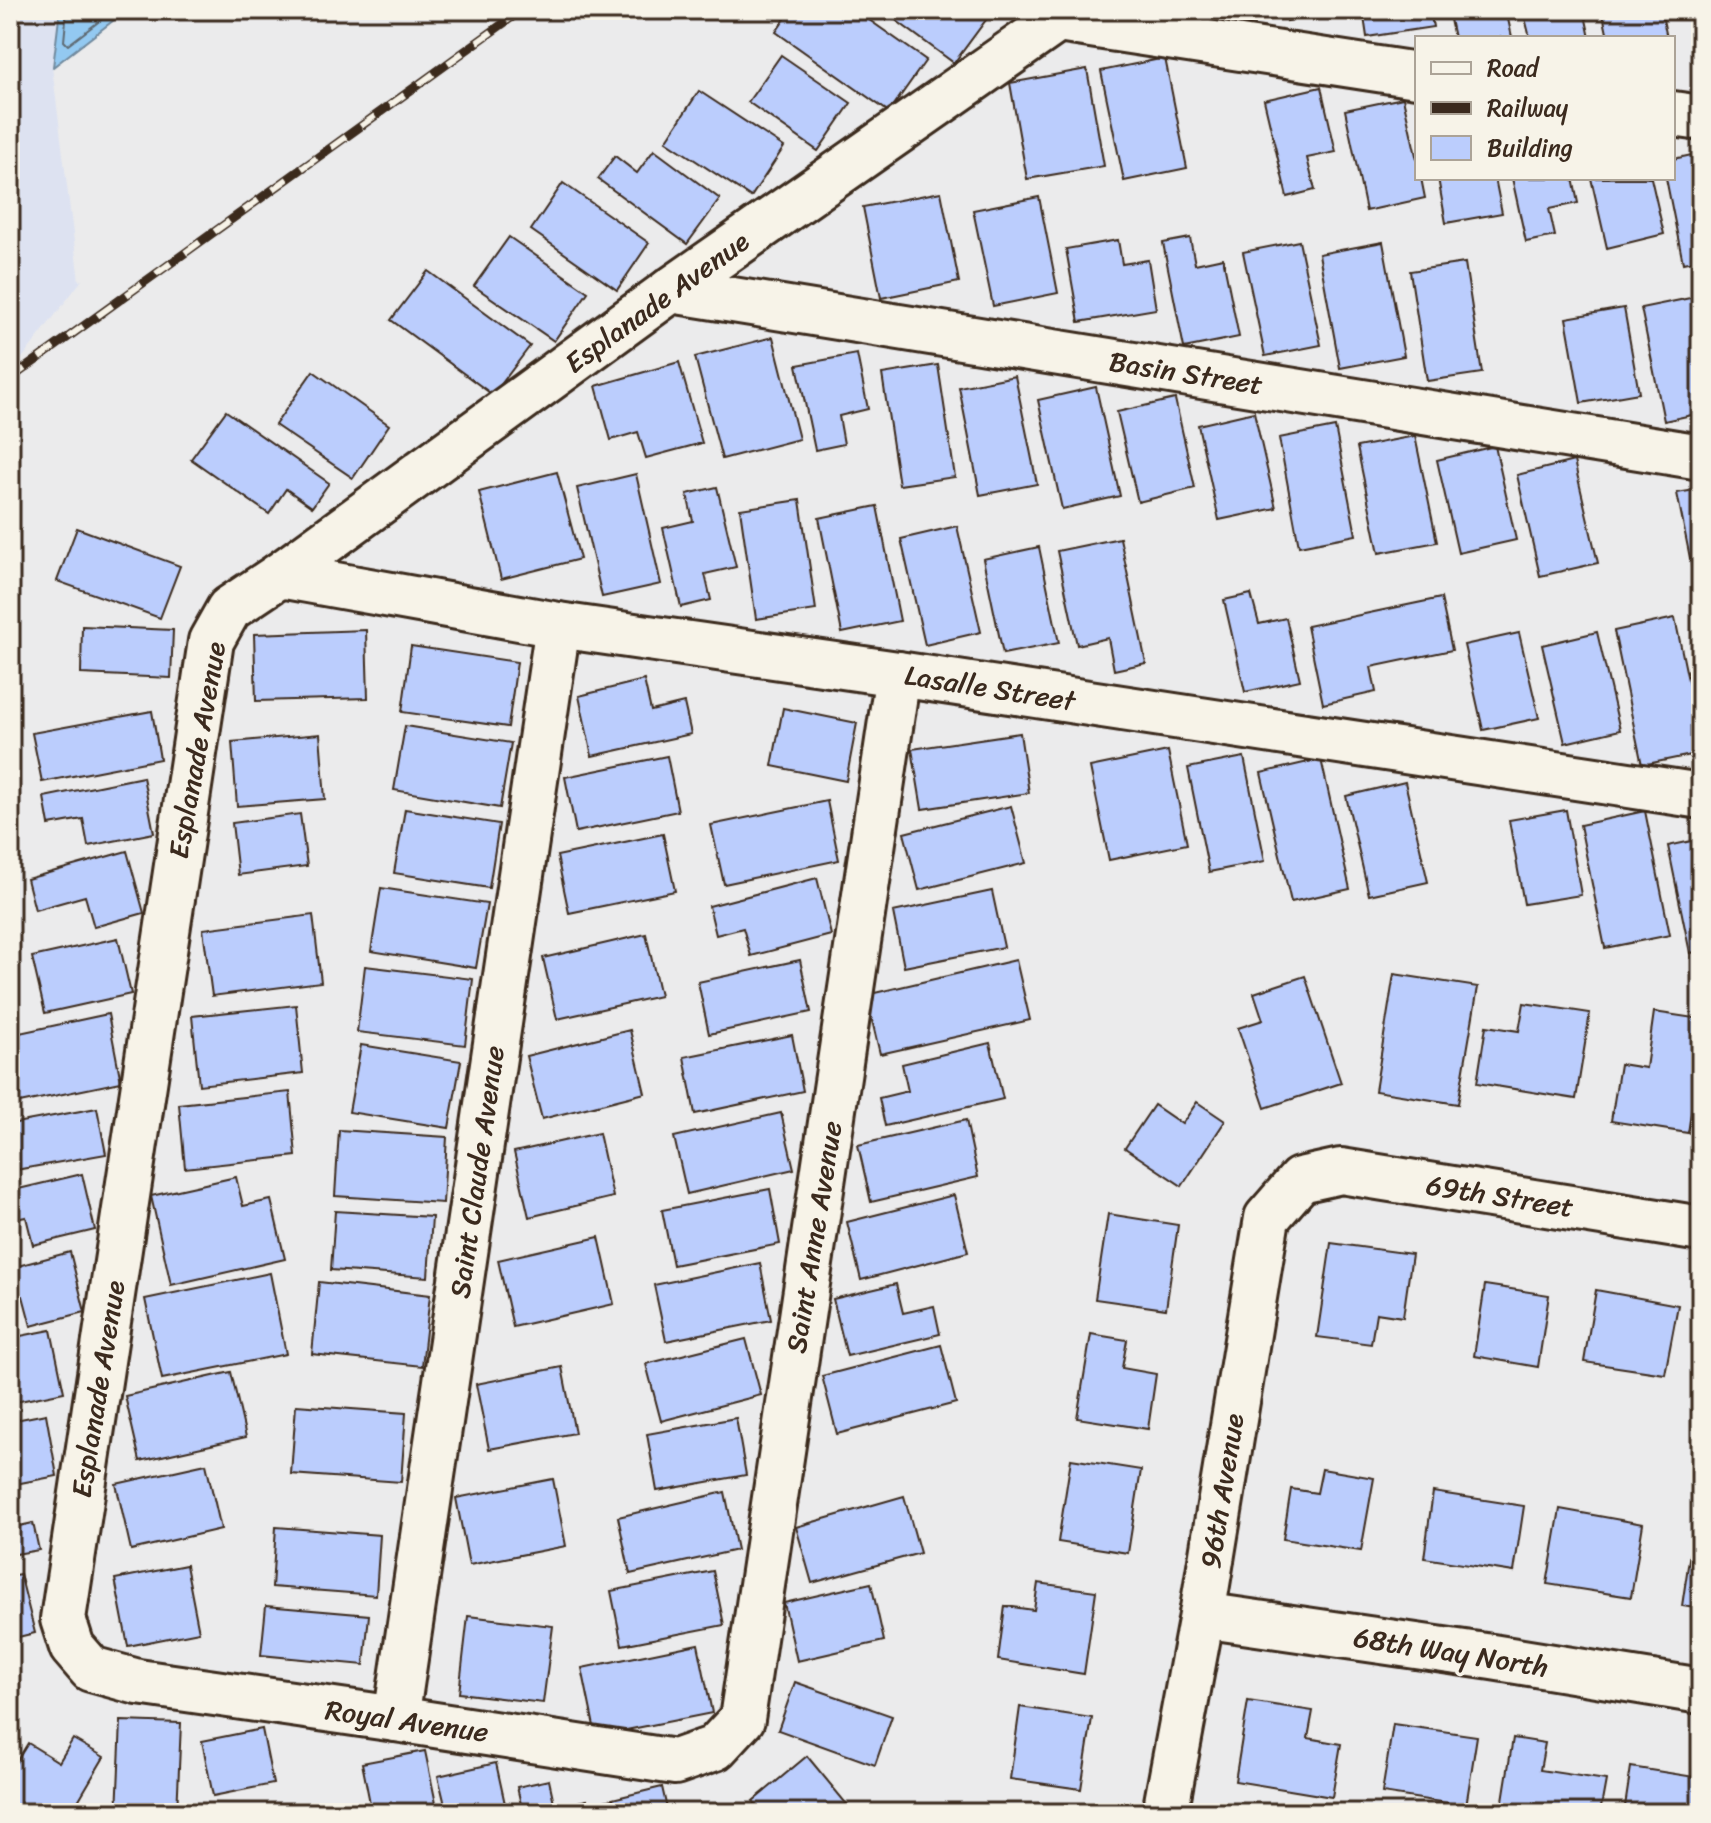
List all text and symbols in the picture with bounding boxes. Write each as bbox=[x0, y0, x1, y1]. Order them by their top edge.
legend bbox=[1415, 36, 1675, 180]
text: Road bbox=[1487, 47, 1541, 89]
text: Railway bbox=[1487, 87, 1569, 129]
text: Building bbox=[1487, 127, 1573, 169]
street label: Esplanade Avenue bbox=[554, 218, 760, 386]
street label: Basin Street bbox=[1106, 337, 1266, 409]
street label: Esplanade Avenue bbox=[154, 638, 240, 862]
street label: Lasalle Street bbox=[901, 650, 1080, 726]
street label: Saint Claude Avenue bbox=[435, 1043, 519, 1301]
street label: Saint Anne Avenue bbox=[771, 1117, 857, 1357]
street label: 69th Street bbox=[1423, 1160, 1577, 1232]
street label: Esplanade Avenue bbox=[57, 1277, 139, 1501]
street label: 96th Avenue bbox=[1186, 1410, 1258, 1572]
street label: 68th Way North bbox=[1350, 1612, 1552, 1692]
street label: Royal Avenue bbox=[322, 1685, 492, 1757]

